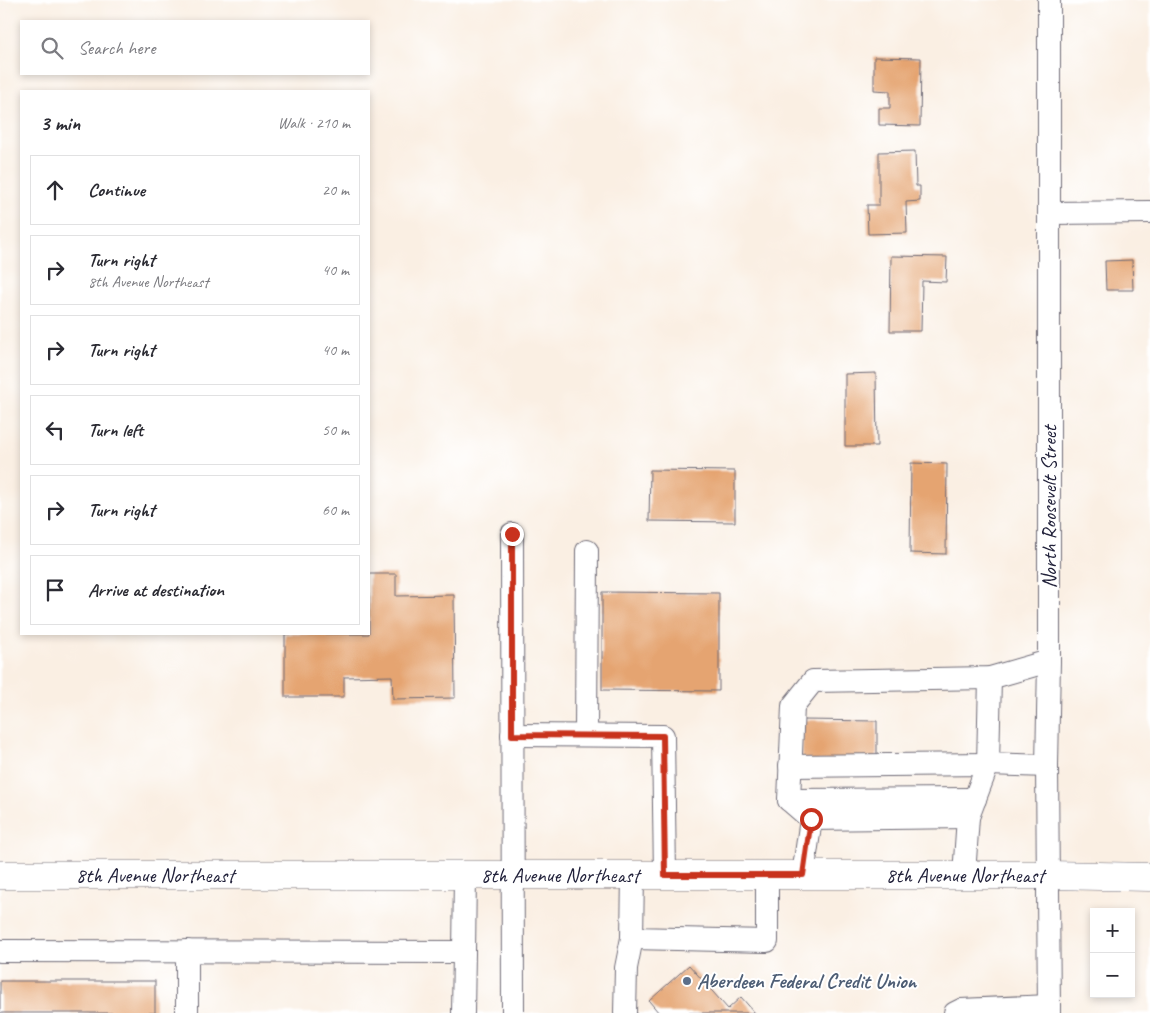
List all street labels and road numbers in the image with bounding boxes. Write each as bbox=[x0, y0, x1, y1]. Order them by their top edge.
street label: North Roosevelt Street bbox=[1036, 423, 1062, 589]
street label: 8th Avenue Northeast bbox=[76, 862, 237, 888]
street label: 8th Avenue Northeast bbox=[481, 862, 642, 888]
street label: 8th Avenue Northeast bbox=[886, 862, 1047, 888]

